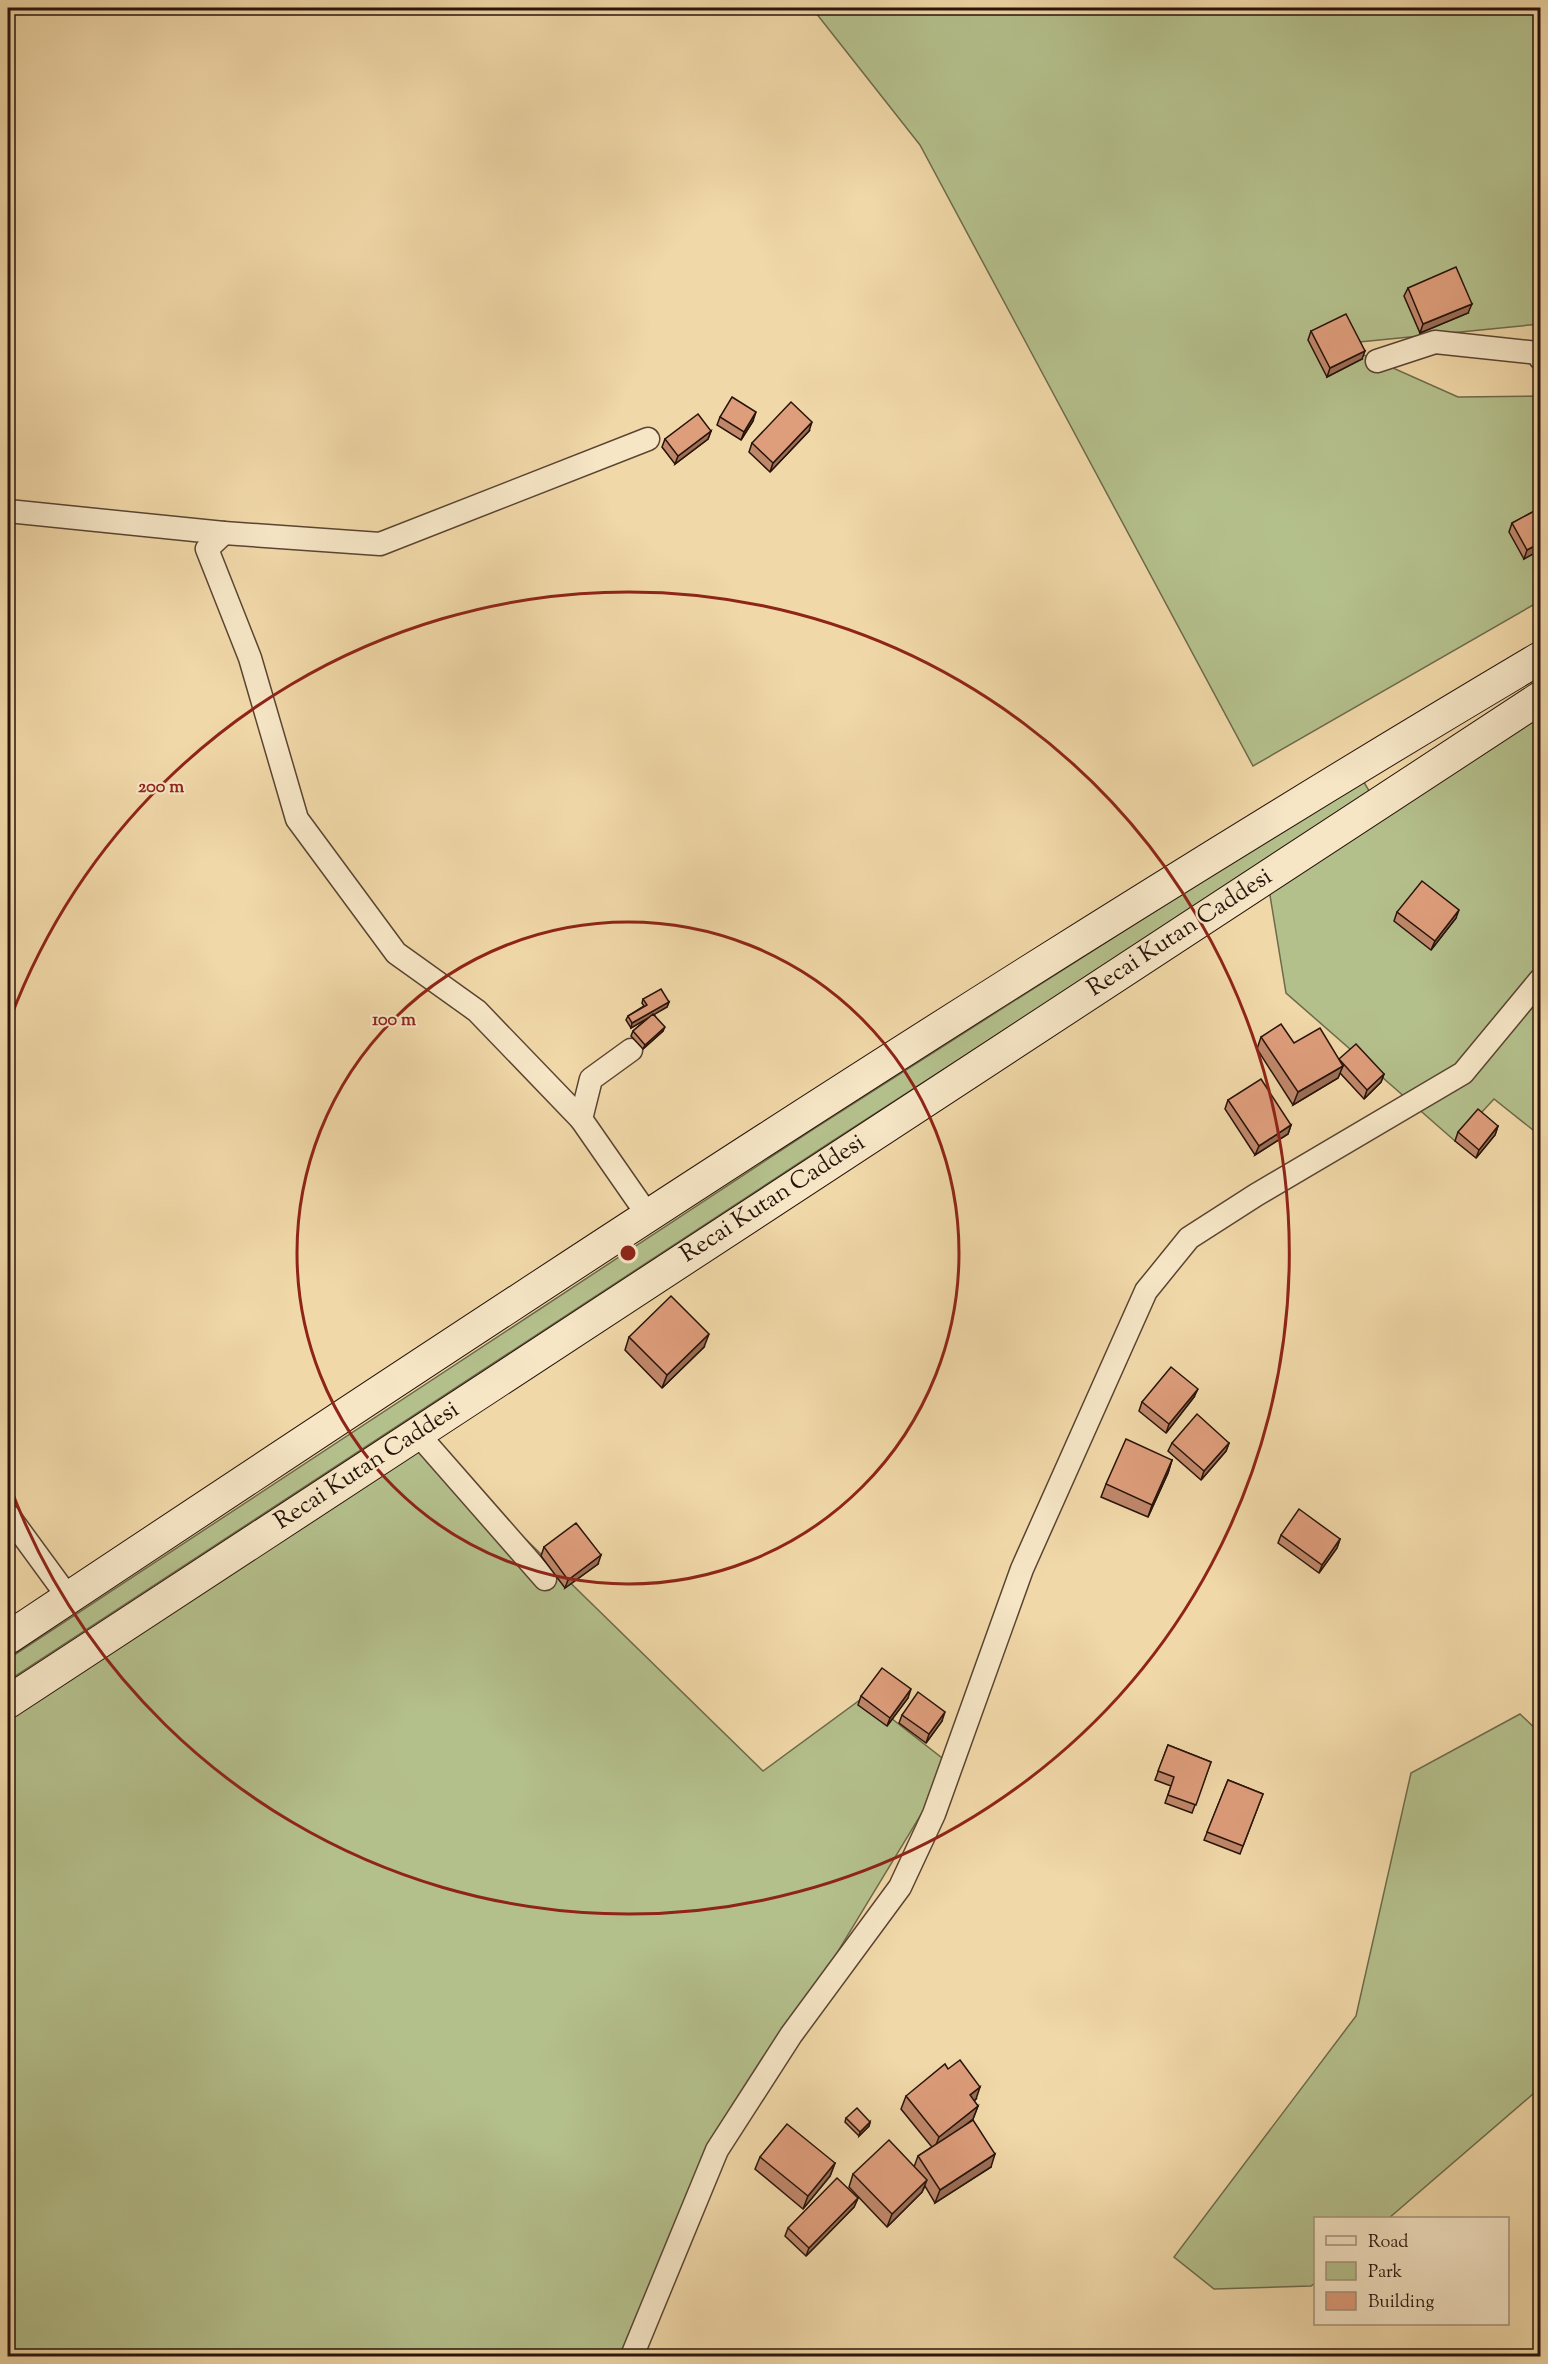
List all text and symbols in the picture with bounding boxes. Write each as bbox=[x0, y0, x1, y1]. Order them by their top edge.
text: 200 m bbox=[138, 775, 184, 801]
street label: Recai Kutan Caddesi bbox=[1081, 860, 1279, 1006]
text: 100 m bbox=[372, 1008, 416, 1034]
street label: Recai Kutan Caddesi bbox=[674, 1126, 872, 1272]
centre of rings bbox=[618, 1243, 638, 1263]
street label: Recai Kutan Caddesi bbox=[268, 1393, 466, 1539]
legend bbox=[1314, 2217, 1509, 2325]
text: Road bbox=[1368, 2230, 1408, 2256]
text: Park bbox=[1368, 2260, 1403, 2286]
text: Building bbox=[1368, 2290, 1434, 2316]

